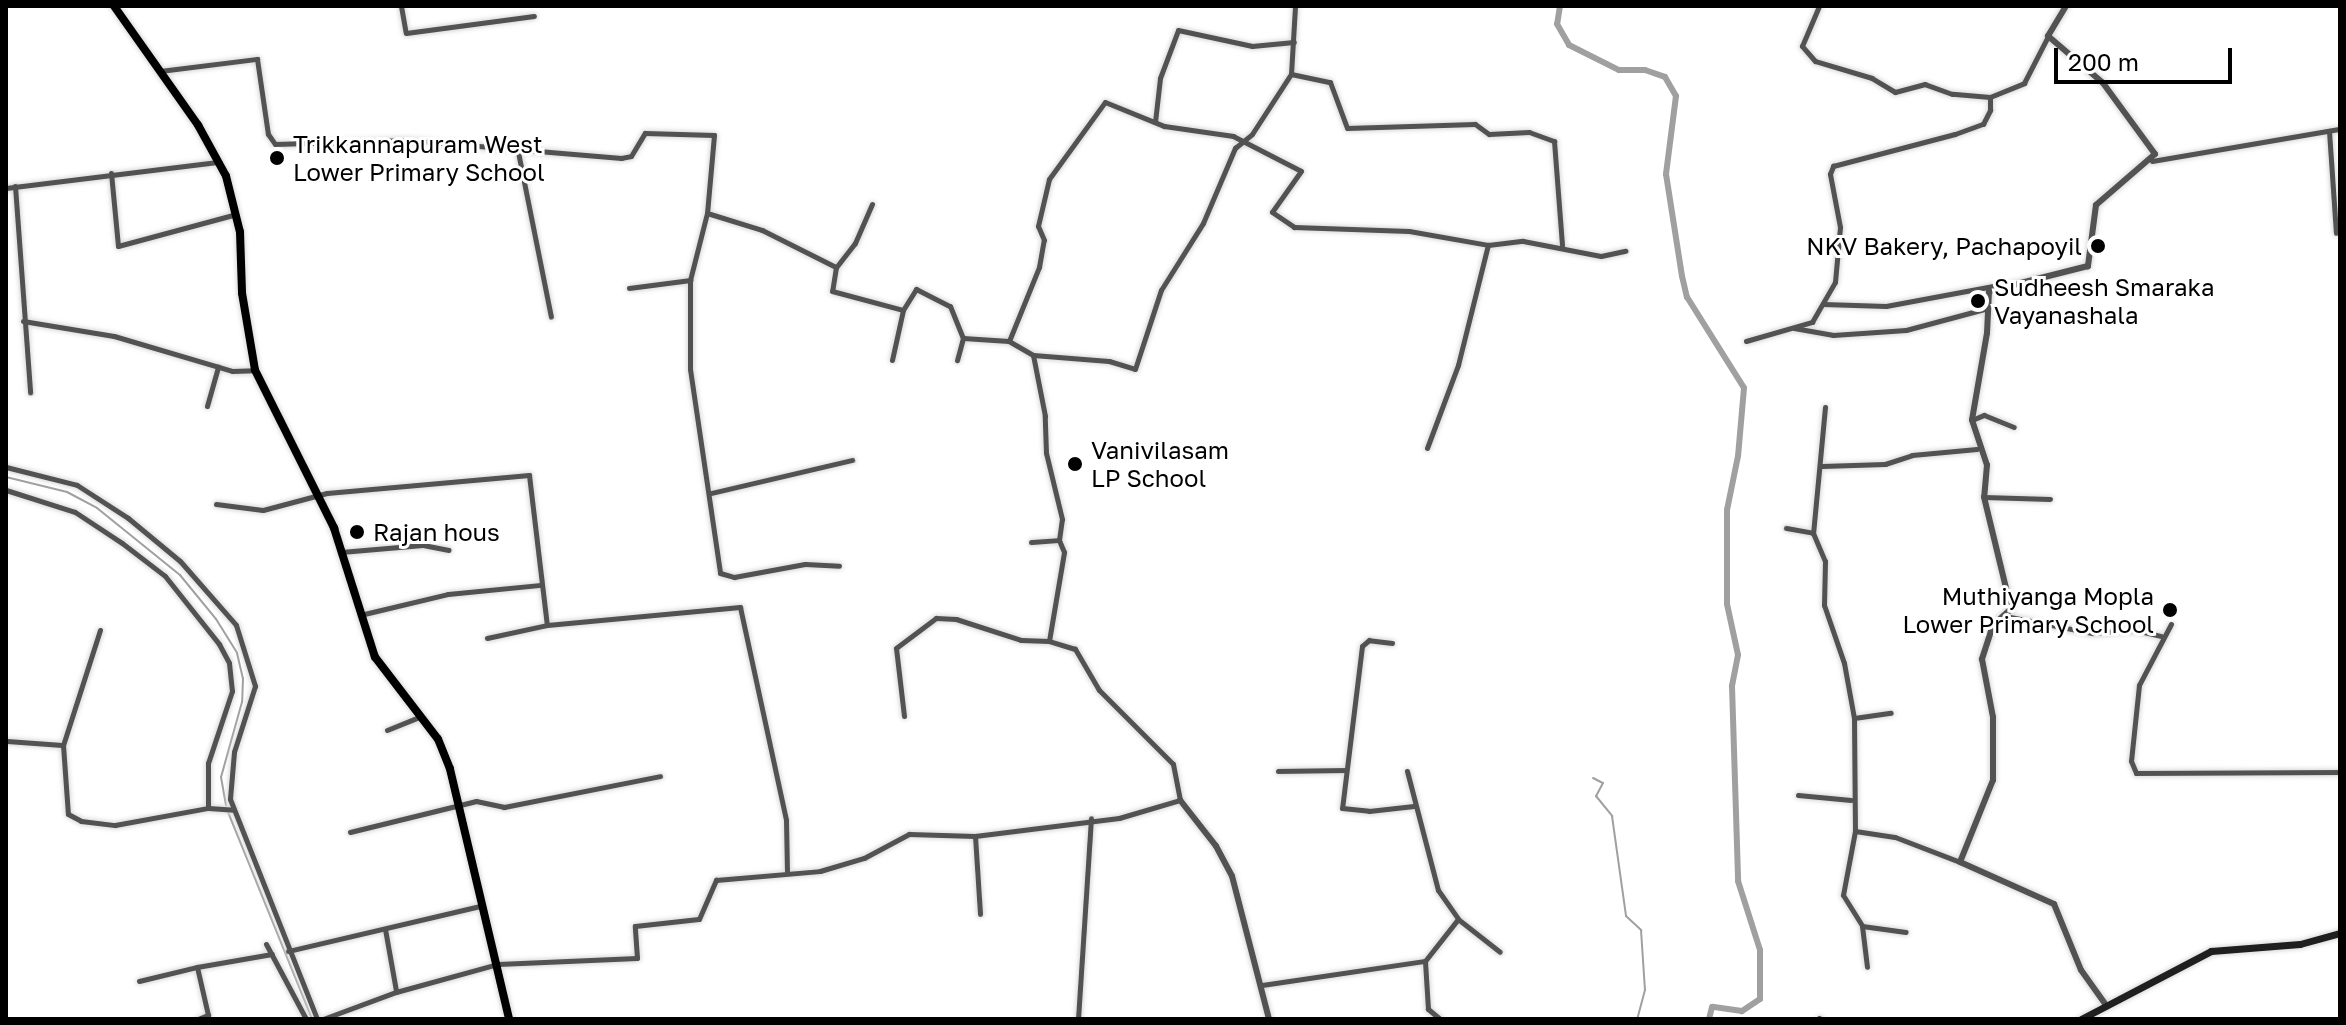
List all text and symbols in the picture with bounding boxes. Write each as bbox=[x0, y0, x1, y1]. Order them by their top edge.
scale bar bbox=[2058, 32, 2236, 82]
text: 200 m bbox=[2068, 47, 2139, 76]
place label: Trikkannapuram West Lower Primary School bbox=[293, 130, 545, 186]
marker: Trikkannapuram West Lower Primary School bbox=[268, 149, 286, 167]
place label: NKV Bakery, Pachapoyil bbox=[1806, 232, 2082, 260]
marker: NKV Bakery, Pachapoyil bbox=[2089, 237, 2107, 255]
place label: Sudheesh Smaraka Vayanashala bbox=[1994, 273, 2214, 329]
marker: Sudheesh Smaraka Vayanashala bbox=[1969, 292, 1987, 310]
place label: Vanivilasam LP School bbox=[1091, 436, 1229, 492]
marker: Vanivilasam LP School bbox=[1066, 455, 1084, 473]
place label: Rajan hous bbox=[373, 518, 500, 546]
marker: Rajan hous bbox=[348, 523, 366, 541]
place label: Muthiyanga Mopla Lower Primary School bbox=[1902, 582, 2154, 638]
marker: Muthiyanga Mopla Lower Primary School bbox=[2161, 601, 2179, 619]

